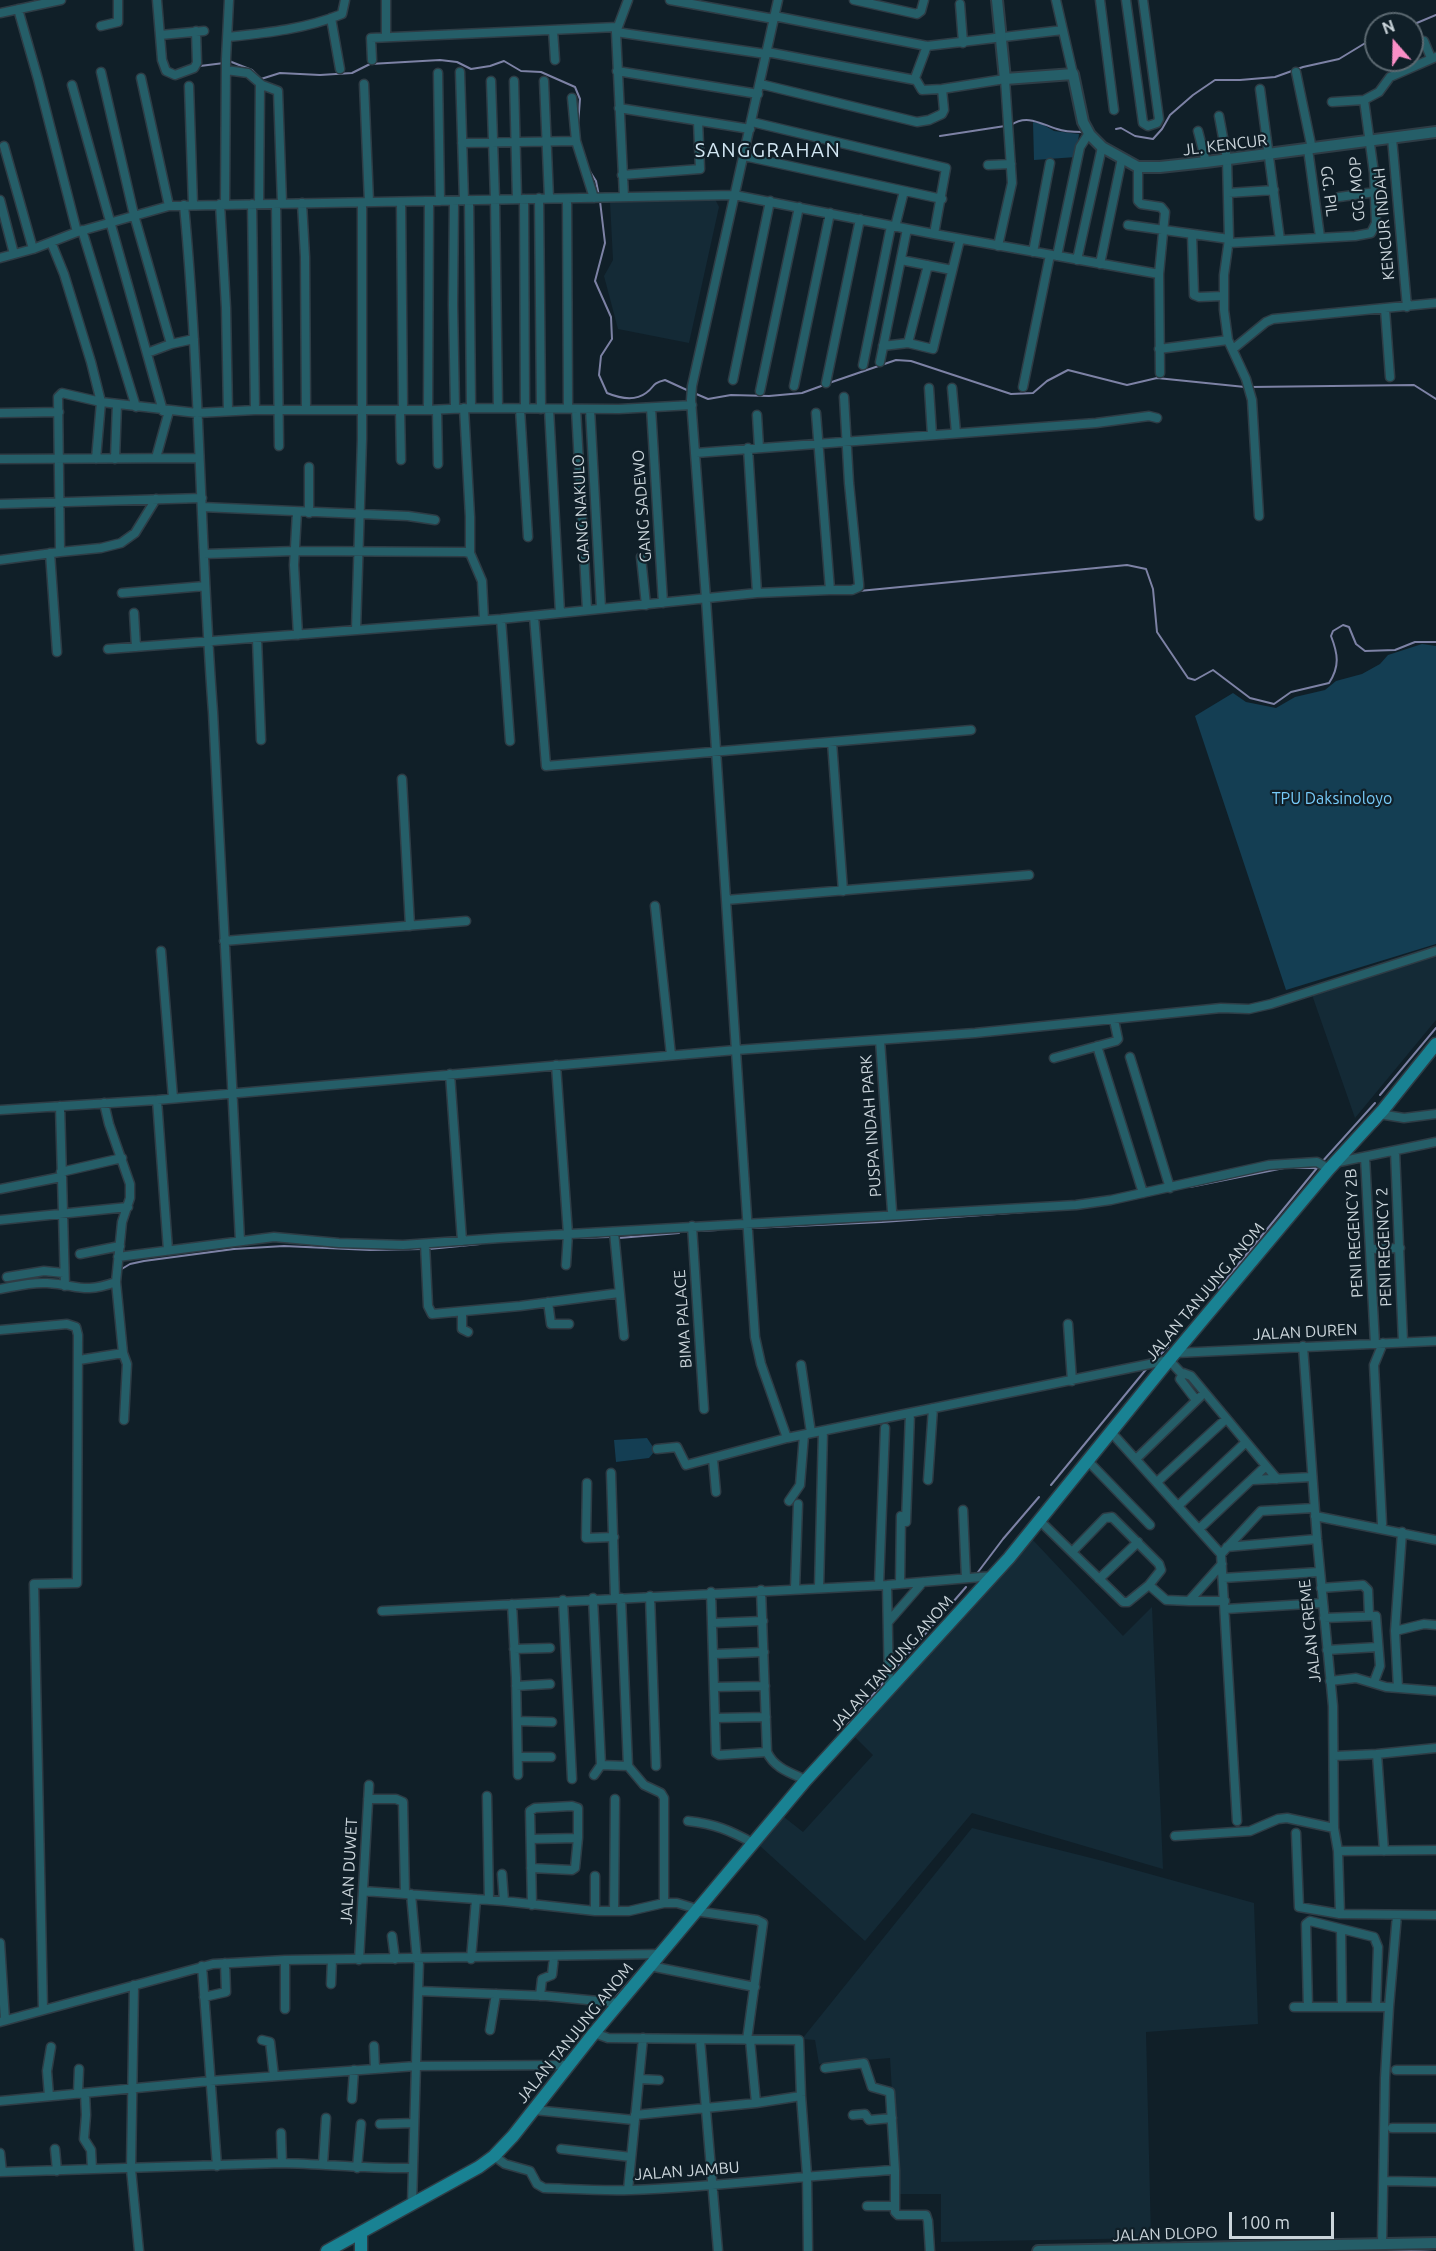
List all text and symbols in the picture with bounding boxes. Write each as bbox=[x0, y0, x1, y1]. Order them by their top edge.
north arrow bbox=[1364, 12, 1424, 72]
text: N bbox=[1380, 16, 1397, 37]
street label: JL. KENCUR bbox=[1182, 130, 1268, 160]
district label: SANGGRAHAN bbox=[695, 138, 841, 162]
street label: GG. MOP bbox=[1345, 156, 1369, 222]
street label: GG. PIL bbox=[1316, 165, 1342, 217]
street label: KENCUR INDAH bbox=[1370, 167, 1398, 281]
street label: GANG SADEWO bbox=[628, 449, 656, 563]
street label: GANG NAKULO bbox=[569, 454, 593, 564]
park label: TPU Daksinoloyo bbox=[1272, 789, 1392, 809]
street label: PUSPA INDAH PARK bbox=[856, 1054, 886, 1198]
street label: PENI REGENCY 2B bbox=[1341, 1168, 1367, 1298]
street label: PENI REGENCY 2 bbox=[1372, 1187, 1396, 1307]
street label: JALAN TANJUNG ANOM bbox=[1141, 1219, 1269, 1365]
street label: BIMA PALACE bbox=[670, 1269, 696, 1369]
street label: JALAN DUREN bbox=[1252, 1320, 1358, 1344]
street label: JALAN CREME bbox=[1295, 1578, 1325, 1684]
street label: JALAN TANJUNG ANOM bbox=[826, 1592, 958, 1734]
street label: JALAN DUWET bbox=[337, 1817, 361, 1925]
street label: JALAN TANJUNG ANOM bbox=[513, 1959, 637, 2107]
street label: JALAN JAMBU bbox=[634, 2158, 740, 2184]
scale bar bbox=[1232, 2200, 1337, 2238]
text: 100 m bbox=[1240, 2212, 1290, 2232]
street label: JALAN DLOPO bbox=[1112, 2223, 1218, 2245]

